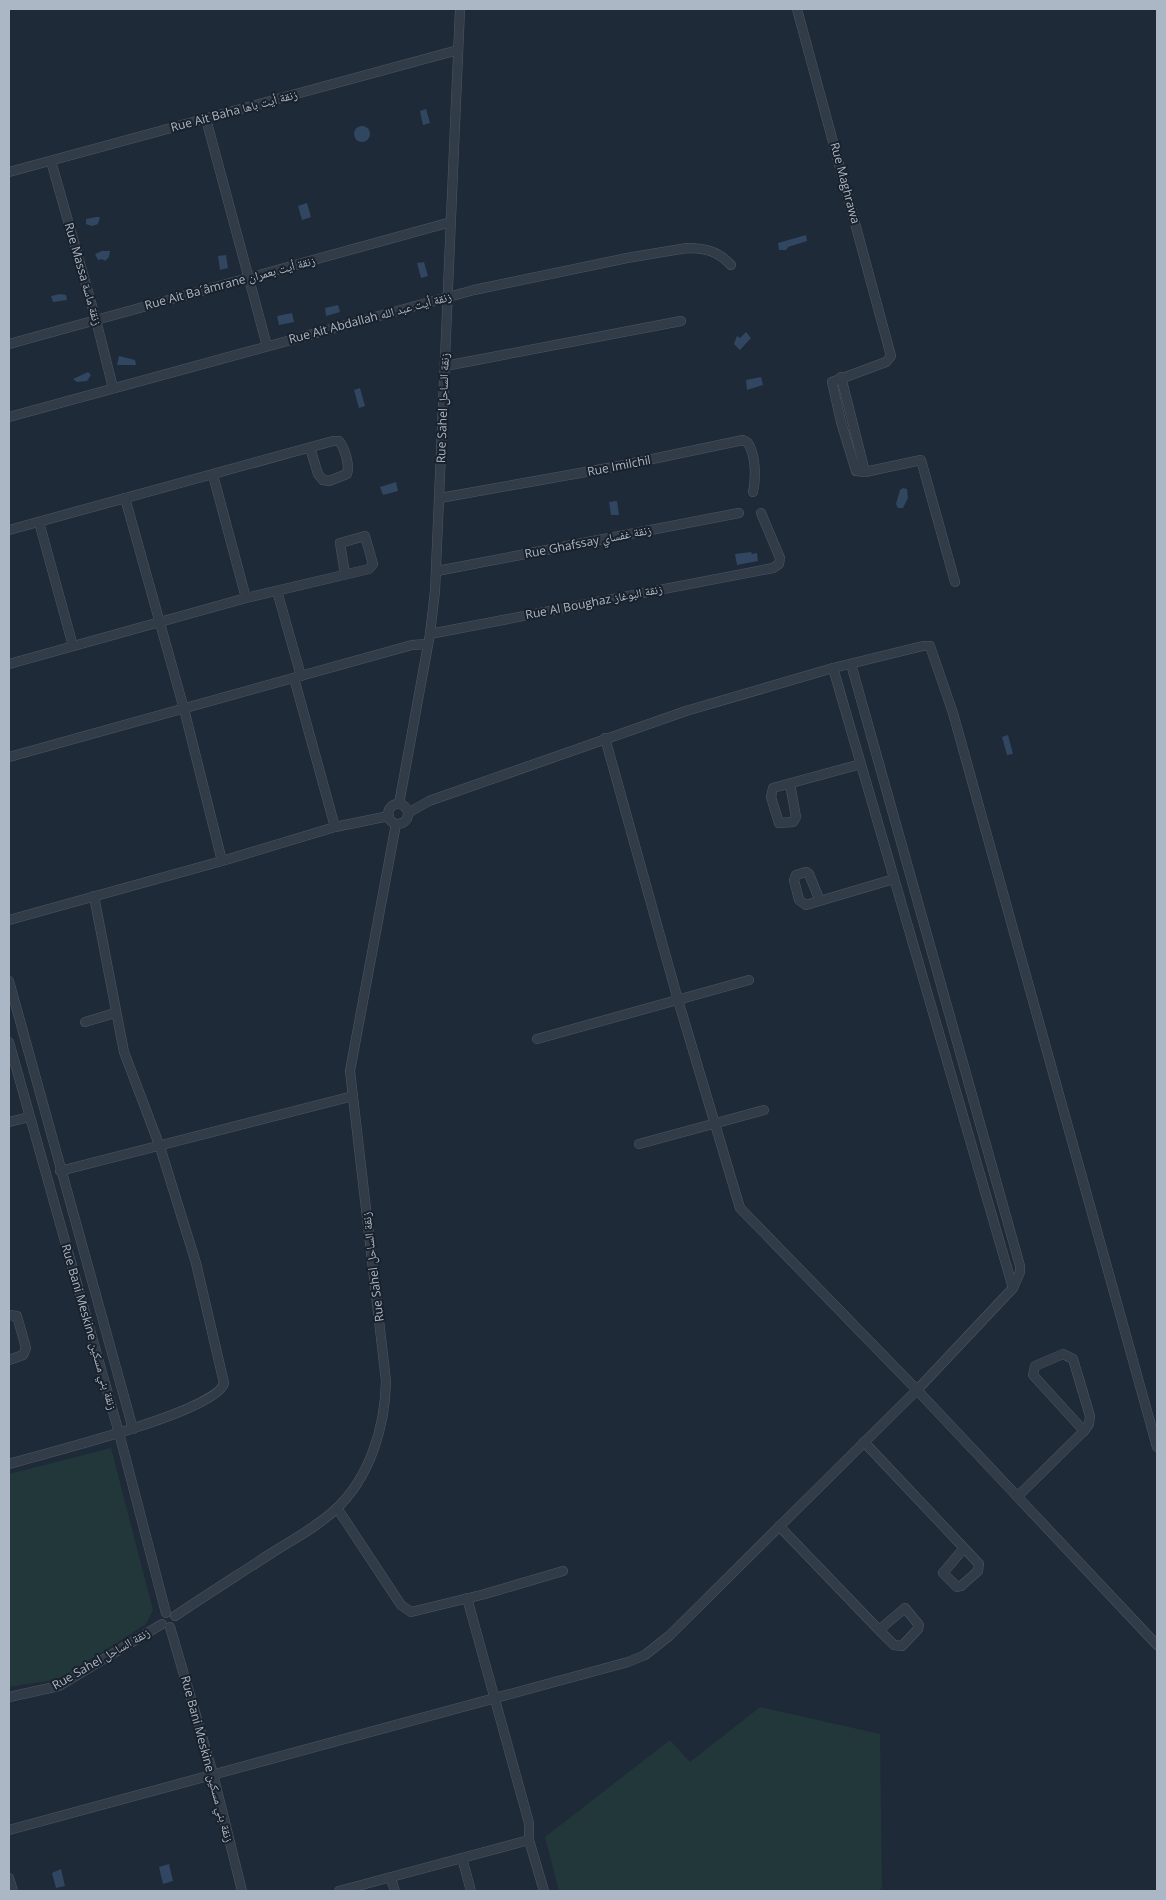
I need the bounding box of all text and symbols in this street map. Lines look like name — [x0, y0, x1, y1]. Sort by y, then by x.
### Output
street label: Rue Ait Baha زنقة أيت باها — [169, 85, 300, 136]
street label: Rue Maghrawa — [826, 140, 864, 225]
street label: Rue Massa زنقة ماسة — [61, 220, 106, 328]
street label: Rue Ait Ba´âmrane زنقة أيت بعمران — [143, 251, 317, 313]
street label: Rue Ait Abdallah زنقة أيت عبد الله — [287, 287, 454, 347]
street label: Rue Sahel زنقة الساحل — [432, 352, 453, 463]
street label: Rue Imilchil — [586, 451, 652, 480]
street label: Rue Ghafssay زنقة غفساي — [523, 521, 654, 564]
street label: Rue Al Boughaz زنقة البوغاز — [524, 580, 664, 623]
street label: Rue Sahel زنقة الساحل — [357, 1211, 388, 1323]
street label: Rue Bani Meskine زنقة بني مسكين — [56, 1242, 121, 1413]
street label: Rue Sahel زنقة الساحل — [49, 1623, 153, 1694]
street label: Rue Bani Meskine زنقة بني مسكين — [175, 1674, 238, 1845]

